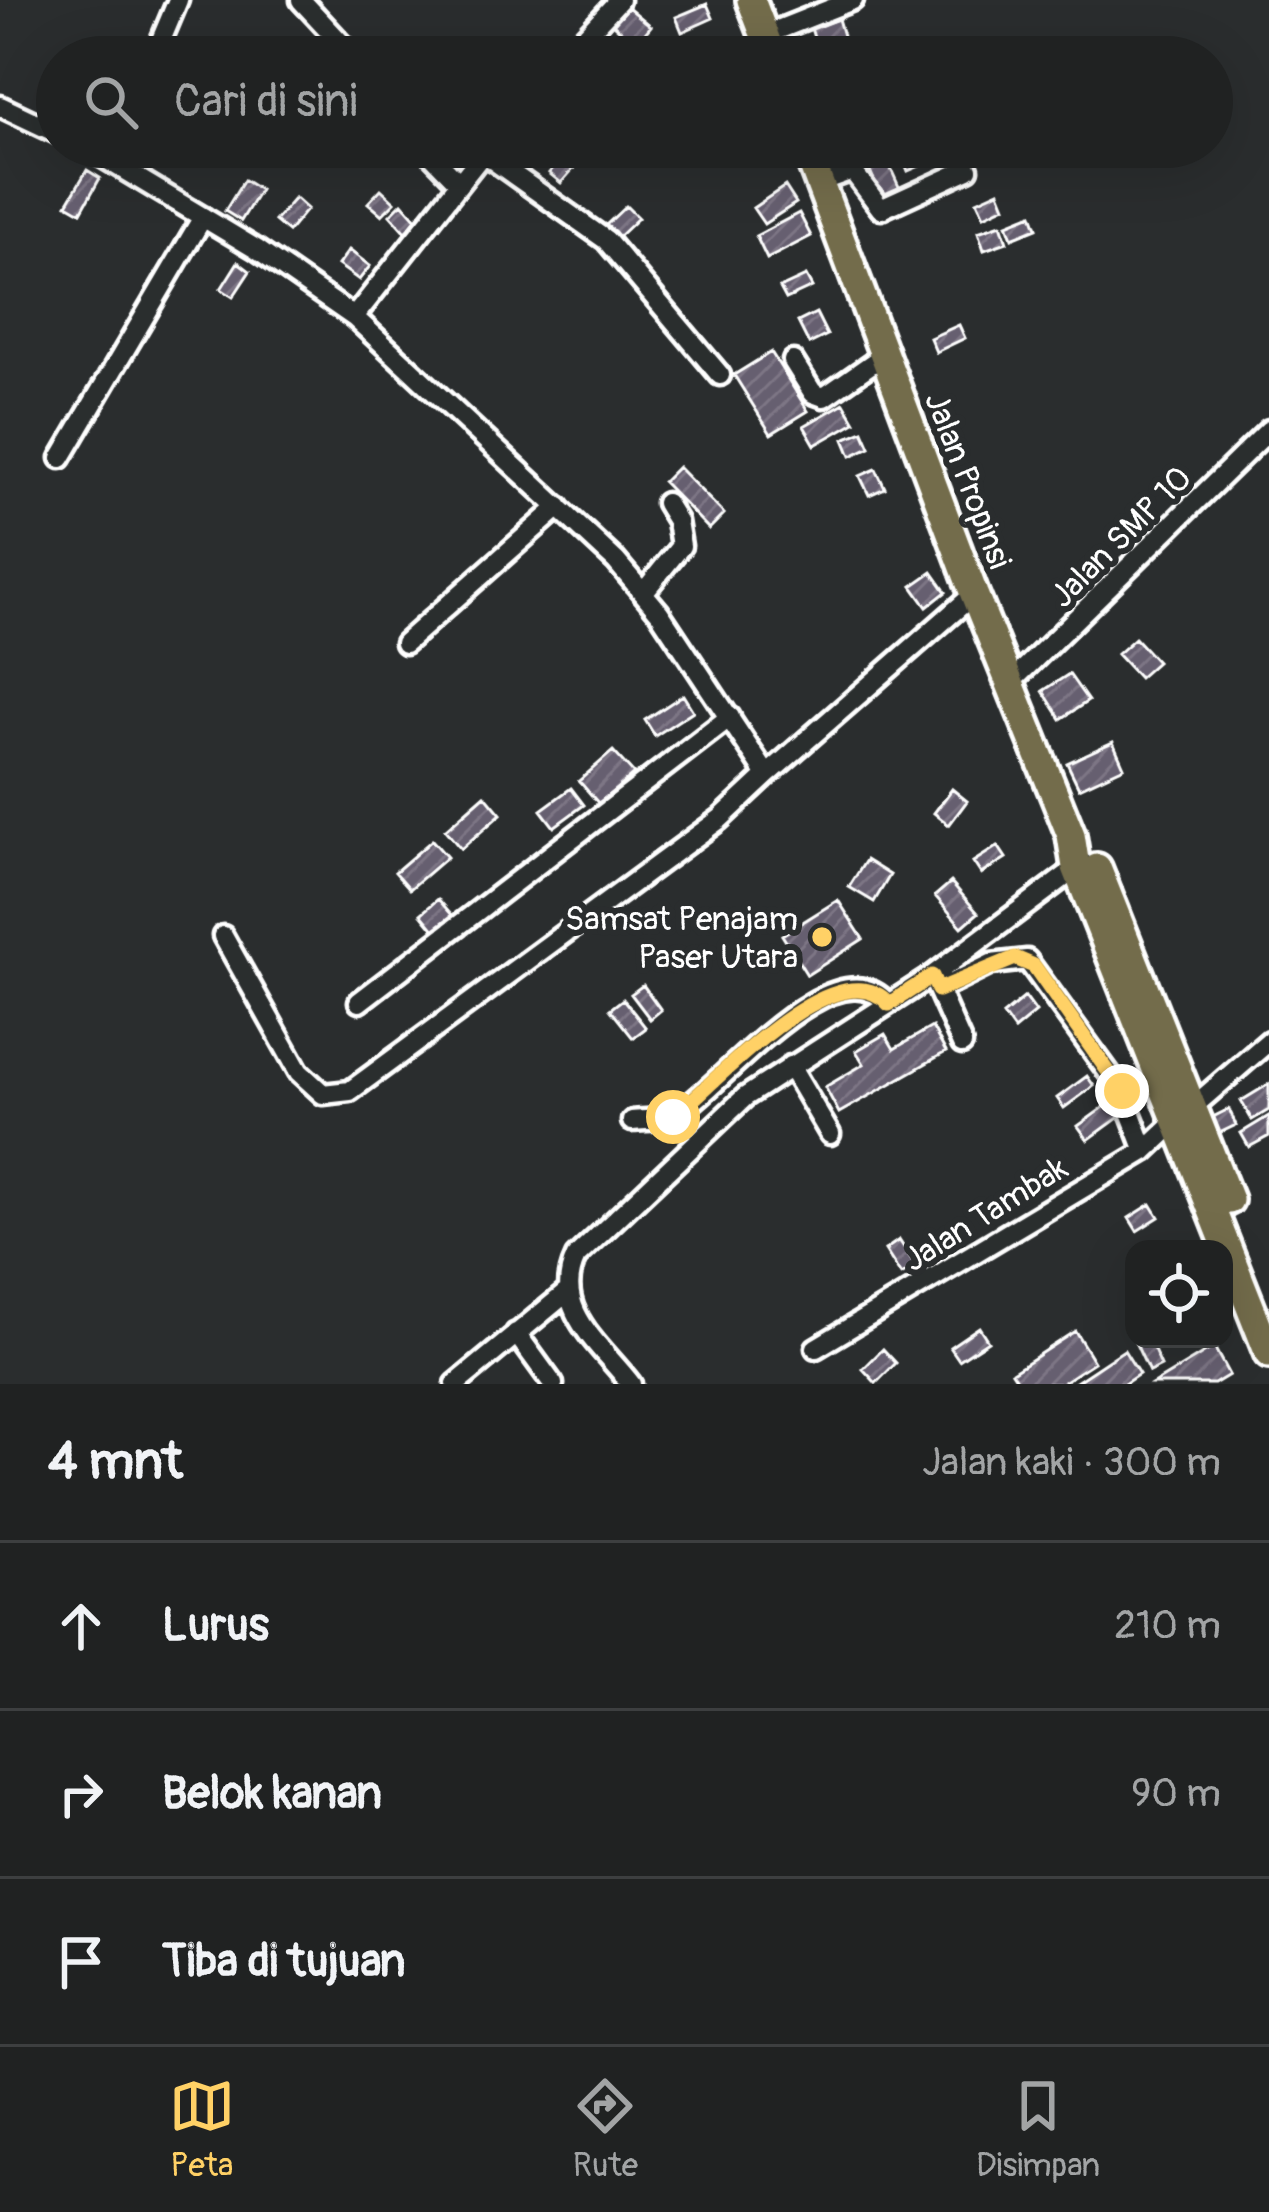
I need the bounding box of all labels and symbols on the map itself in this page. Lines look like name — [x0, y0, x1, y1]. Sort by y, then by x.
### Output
street label: Jalan Propinsi — [915, 387, 1020, 575]
street label: Jalan SMP 10 — [1042, 458, 1200, 616]
place label: Samsat Penajam Paser Utara — [565, 899, 798, 978]
marker: Samsat Penajam Paser Utara — [809, 924, 835, 950]
route end — [1095, 1064, 1149, 1118]
route start — [646, 1090, 700, 1144]
street label: Jalan Tambak — [896, 1148, 1076, 1281]

